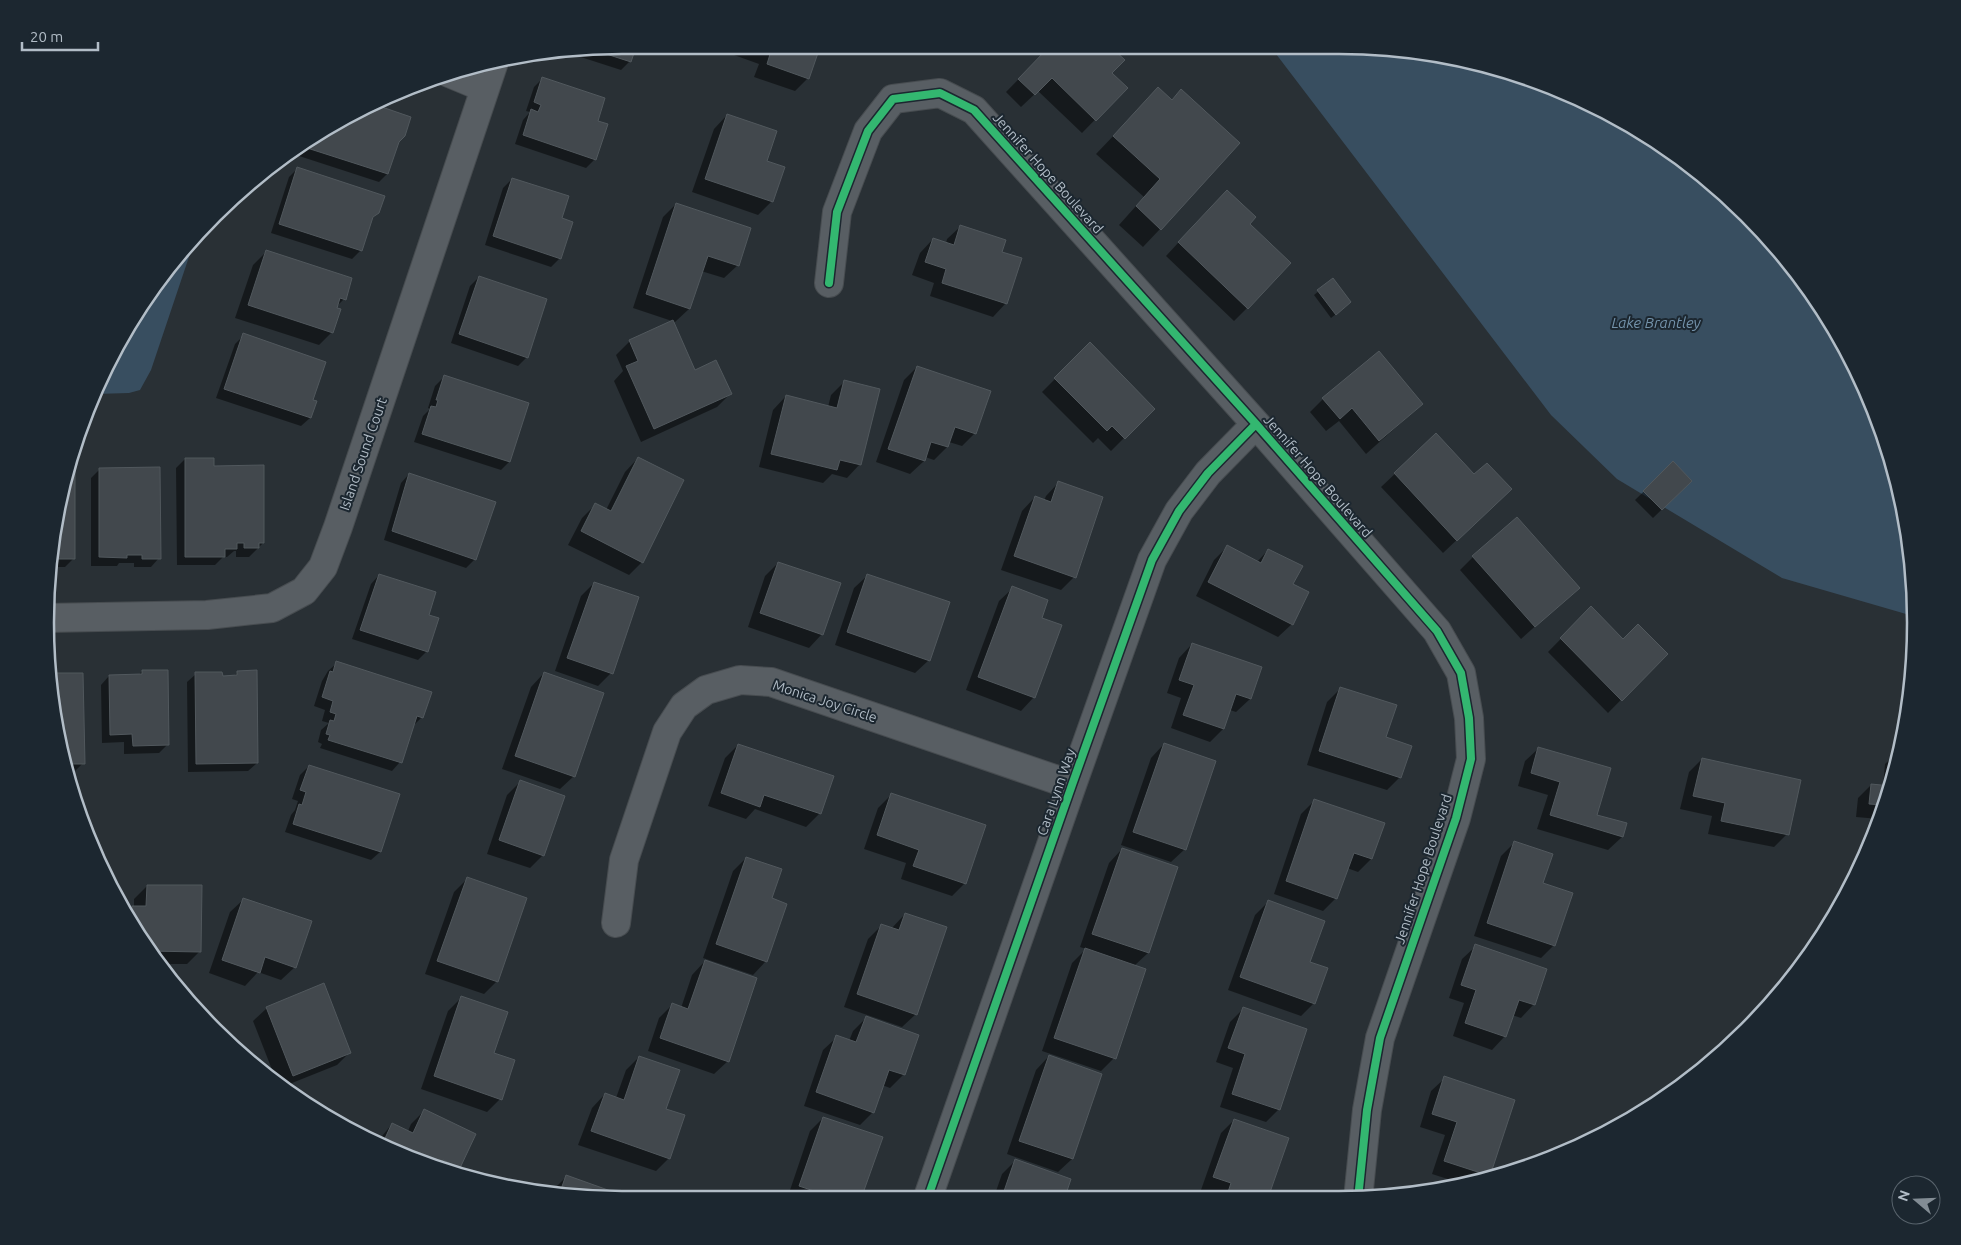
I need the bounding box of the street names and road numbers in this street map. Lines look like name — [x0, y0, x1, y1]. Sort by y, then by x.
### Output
street label: Jennifer Hope Boulevard — [990, 109, 1106, 237]
street label: Island Sound Court — [336, 395, 390, 513]
street label: Jennifer Hope Boulevard — [1261, 412, 1375, 540]
street label: Monica Joy Circle — [771, 677, 879, 725]
street label: Cara Lynn Way — [1034, 746, 1078, 838]
street label: Jennifer Hope Boulevard — [1391, 792, 1455, 946]

